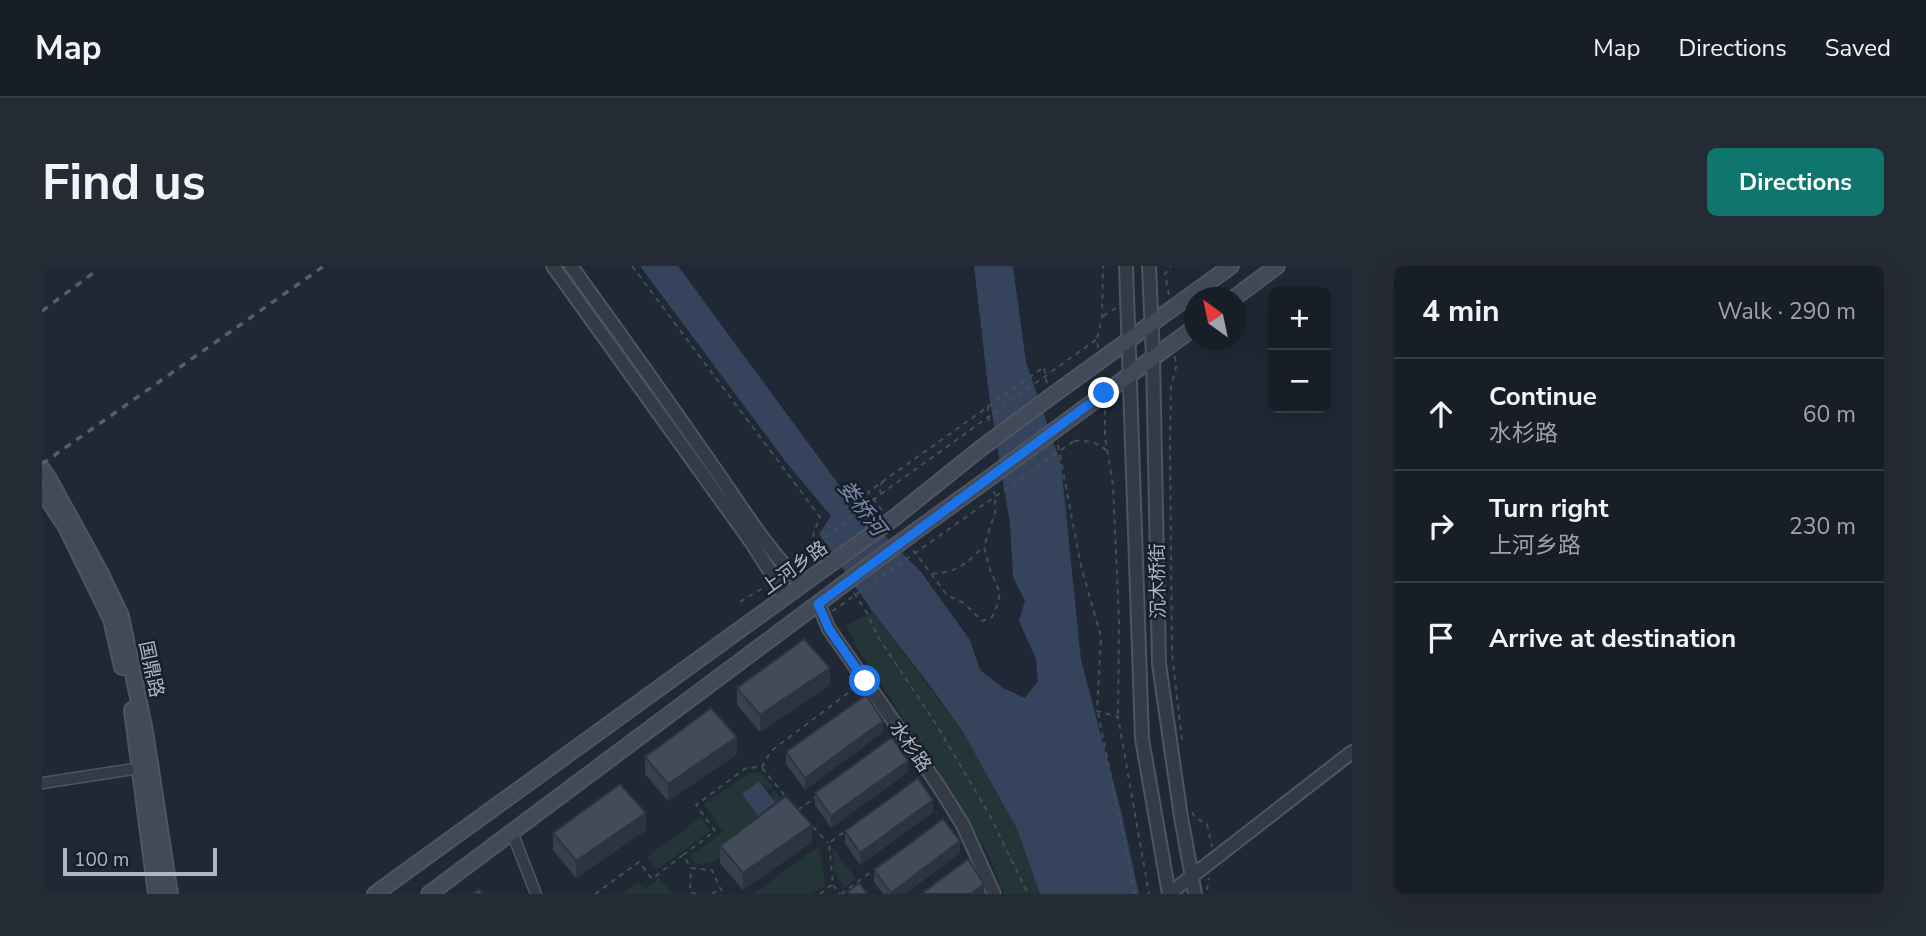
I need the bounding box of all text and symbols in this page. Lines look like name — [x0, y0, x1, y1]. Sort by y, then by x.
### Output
text: Map — [35, 26, 102, 71]
text: Map — [1593, 32, 1640, 64]
text: Directions — [1678, 32, 1787, 64]
text: Saved — [1825, 32, 1891, 64]
button: Directions — [1707, 148, 1884, 216]
text: Find us — [42, 149, 206, 216]
north arrow — [1184, 287, 1247, 350]
map controls — [1268, 287, 1331, 413]
button: + — [1268, 287, 1331, 350]
text: 4 min — [1422, 291, 1500, 332]
text: Walk · 290 m — [1717, 296, 1856, 327]
button: − — [1268, 350, 1331, 413]
route end — [1088, 377, 1119, 408]
text: Continue — [1489, 379, 1597, 414]
icon: ahead — [1422, 395, 1460, 433]
text: 60 m — [1803, 399, 1856, 430]
text: 水杉路 — [1489, 418, 1558, 449]
water label: 娄桥河 — [832, 474, 895, 545]
text: Turn right — [1489, 491, 1608, 526]
icon: right — [1422, 507, 1460, 545]
text: 230 m — [1789, 511, 1856, 542]
text: 上河乡路 — [1489, 530, 1581, 561]
street label: 上河乡路 — [756, 535, 833, 601]
street label: 沉木桥街 — [1144, 543, 1172, 619]
icon: arrive — [1422, 619, 1460, 657]
text: Arrive at destination — [1489, 621, 1736, 656]
street label: 国鼎路 — [132, 639, 170, 700]
route start — [849, 665, 880, 696]
street label: 水杉路 — [883, 716, 937, 777]
scale bar — [63, 845, 217, 877]
text: 100 m — [74, 847, 129, 873]

